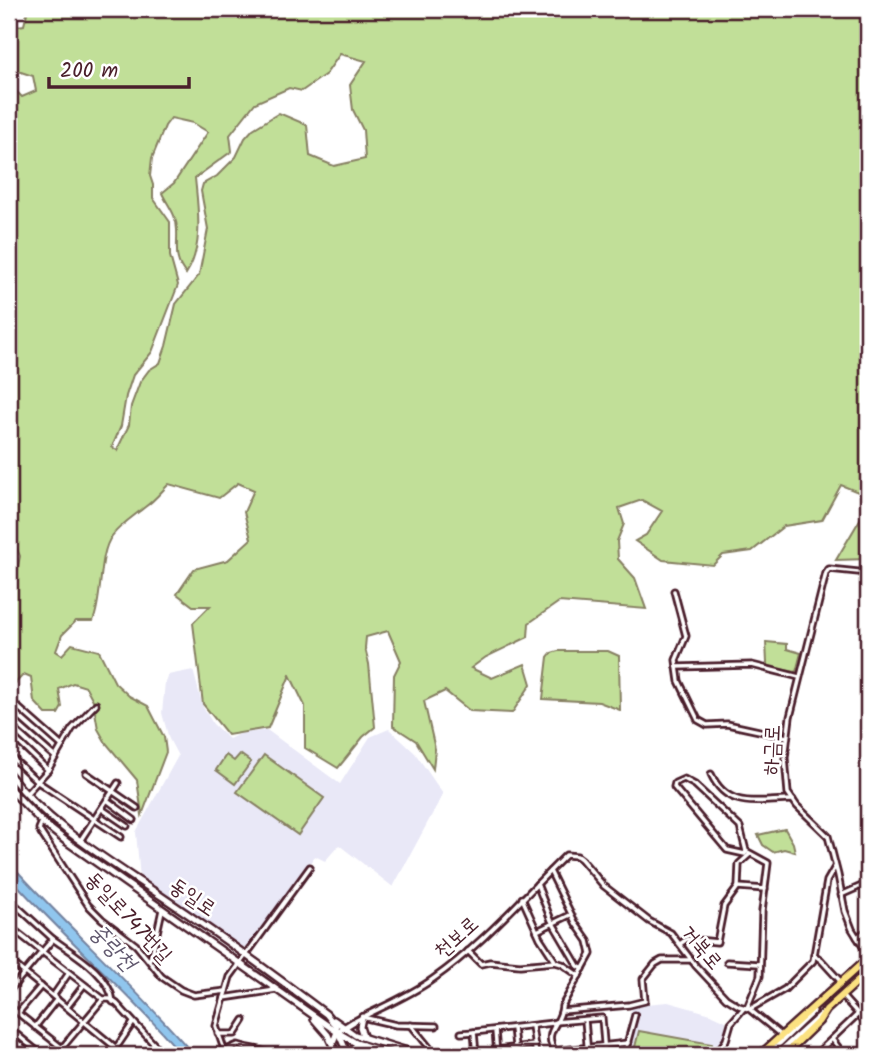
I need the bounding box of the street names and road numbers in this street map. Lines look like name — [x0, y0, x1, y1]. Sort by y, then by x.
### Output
street label: 하금로 — [756, 724, 790, 776]
street label: 동일로747번길 — [77, 865, 179, 972]
street label: 동일로 — [162, 870, 222, 926]
street label: 천보로 — [427, 909, 487, 967]
street label: 거북로 — [672, 918, 730, 978]

